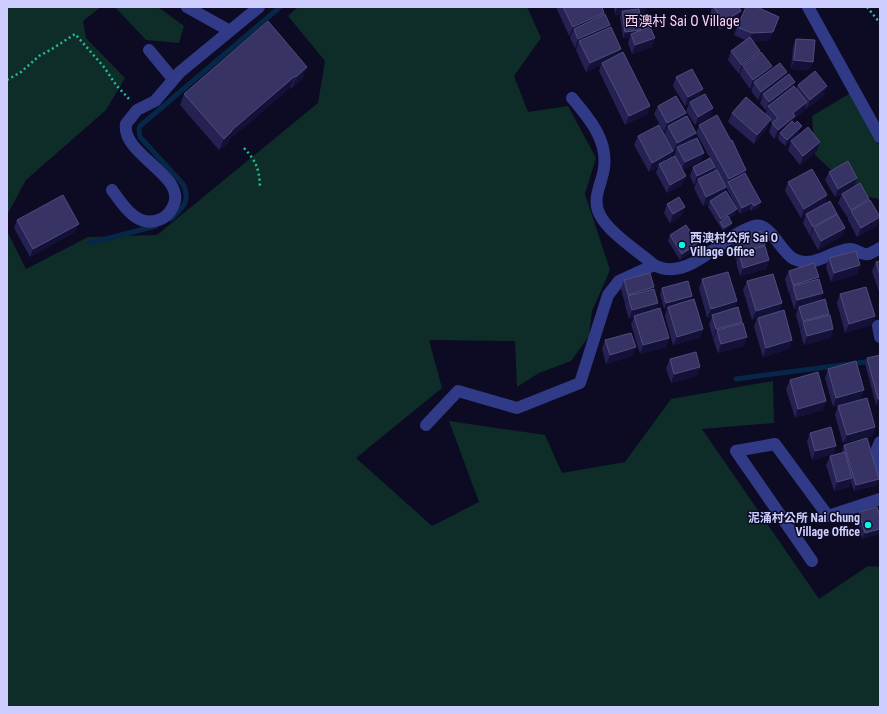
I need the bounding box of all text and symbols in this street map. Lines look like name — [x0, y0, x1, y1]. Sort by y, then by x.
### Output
district label: 西澳村 Sai O Village — [625, 13, 740, 29]
place label: 西澳村公所 Sai O Village Office — [690, 231, 778, 259]
marker: 西澳村公所 Sai O Village Office — [677, 240, 687, 250]
place label: 泥涌村公所 Nai Chung Village Office — [748, 511, 860, 539]
marker: 泥涌村公所 Nai Chung Village Office — [863, 520, 873, 530]

